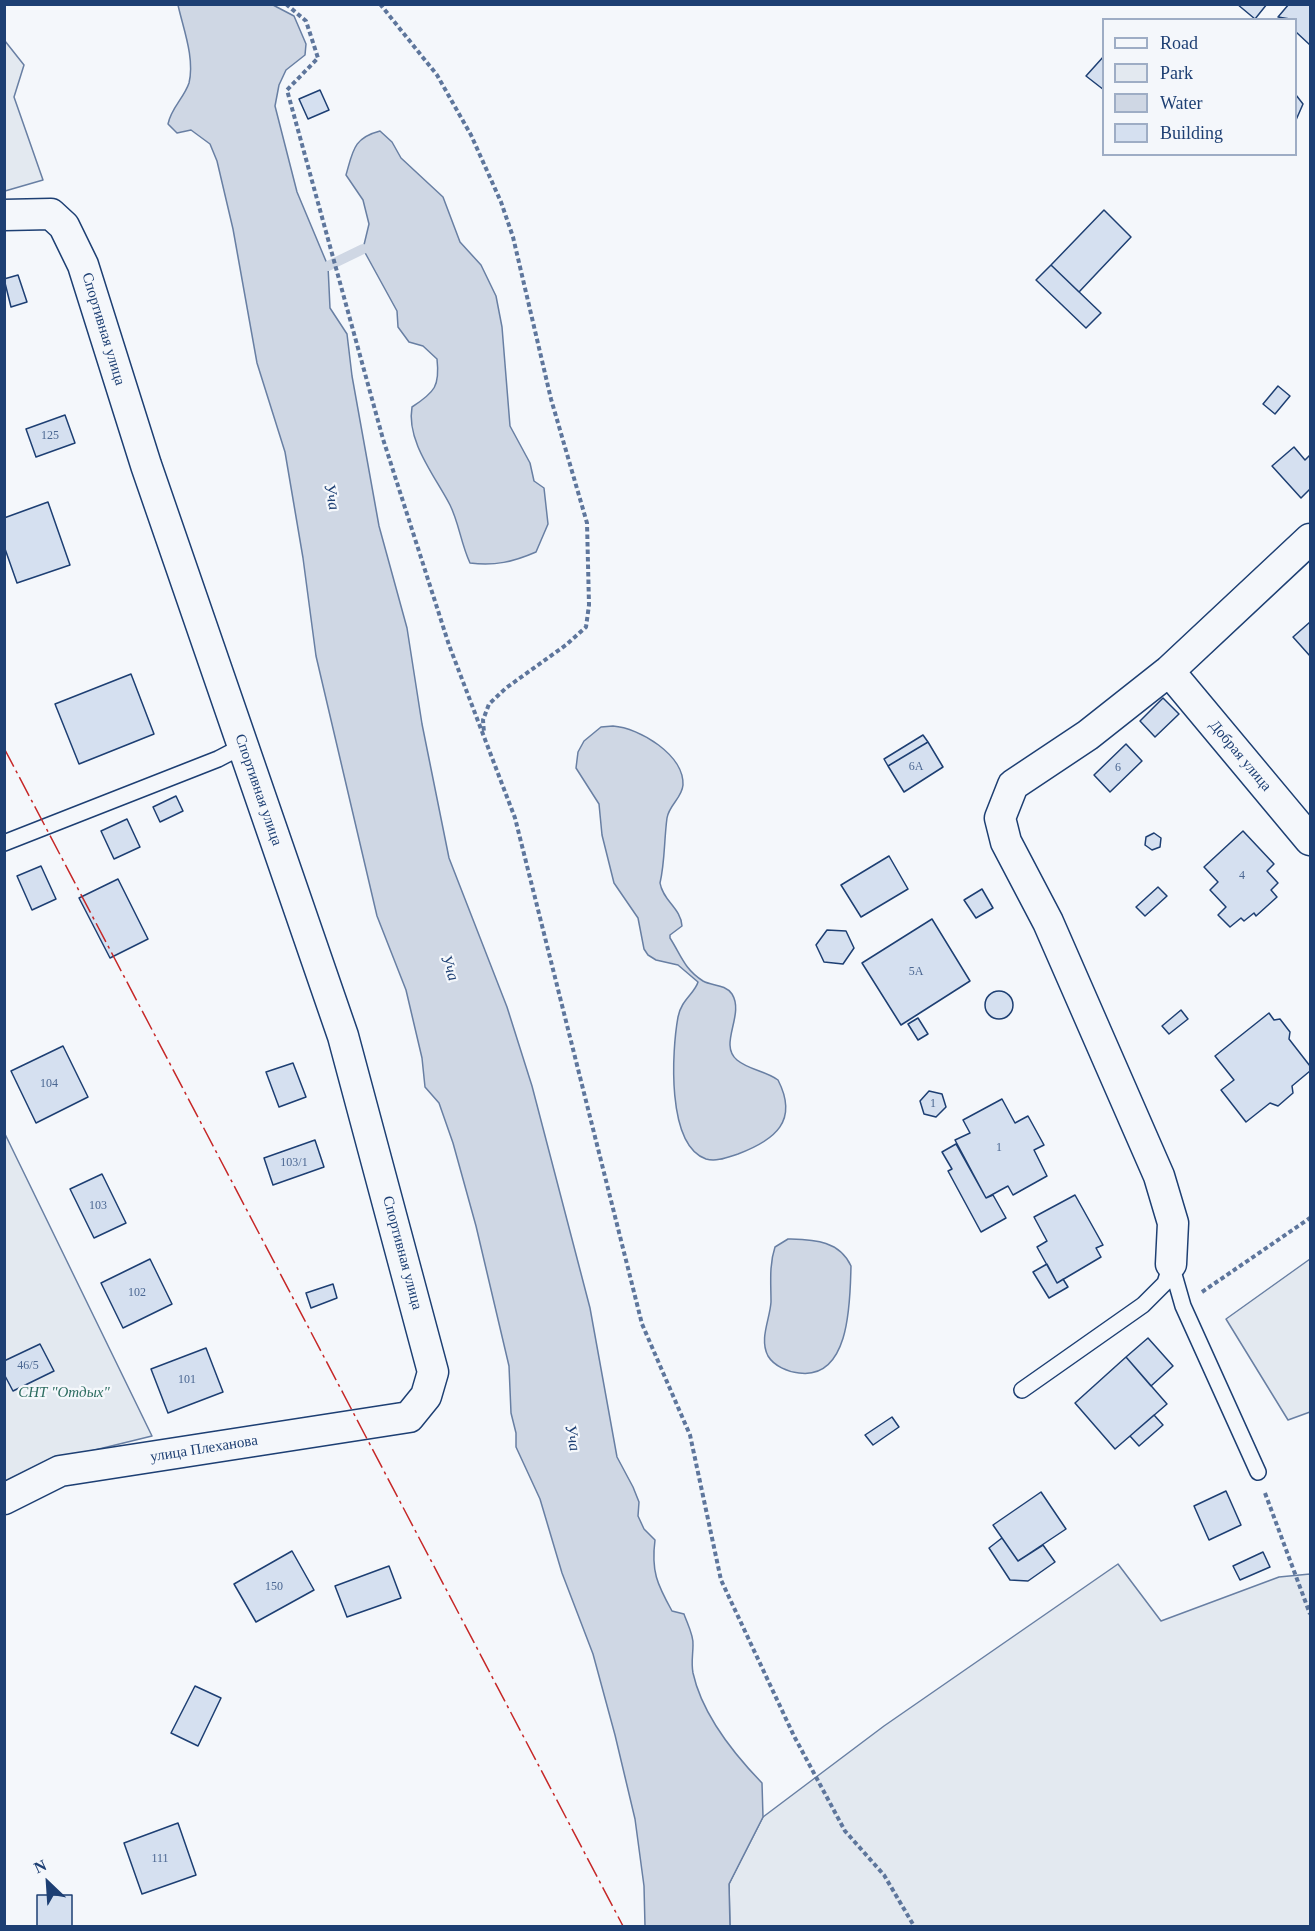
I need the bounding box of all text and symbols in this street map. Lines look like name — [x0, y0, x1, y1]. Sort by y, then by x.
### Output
legend — [1102, 18, 1297, 156]
text: Road — [1160, 33, 1198, 53]
text: Park — [1160, 63, 1193, 83]
text: Water — [1160, 93, 1203, 113]
text: Building — [1160, 123, 1223, 143]
street label: Спортивная улица — [77, 270, 129, 388]
house number: 125 — [41, 429, 59, 443]
water label: Уча — [319, 482, 343, 512]
street label: Добрая улица — [1205, 717, 1275, 795]
street label: Спортивная улица — [230, 732, 286, 848]
house number: 6А — [909, 760, 923, 774]
house number: 6 — [1115, 761, 1121, 775]
house number: 4 — [1239, 869, 1245, 883]
water label: Уча — [436, 952, 462, 984]
house number: 5А — [909, 965, 923, 979]
house number: 104 — [40, 1077, 58, 1091]
house number: 1 — [930, 1097, 936, 1111]
house number: 1 — [996, 1141, 1002, 1155]
house number: 103/1 — [280, 1156, 308, 1170]
street label: Спортивная улица — [378, 1194, 426, 1312]
house number: 103 — [89, 1199, 107, 1213]
house number: 102 — [128, 1286, 146, 1300]
house number: 46/5 — [17, 1359, 39, 1373]
house number: 101 — [178, 1373, 196, 1387]
park label: СНТ "Отдых" — [18, 1384, 110, 1402]
water label: Уча — [560, 1423, 584, 1453]
street label: улица Плеханова — [149, 1432, 259, 1466]
house number: 150 — [265, 1580, 283, 1594]
house number: 111 — [151, 1852, 169, 1866]
north arrow — [18, 1853, 78, 1913]
text: N — [31, 1856, 49, 1876]

